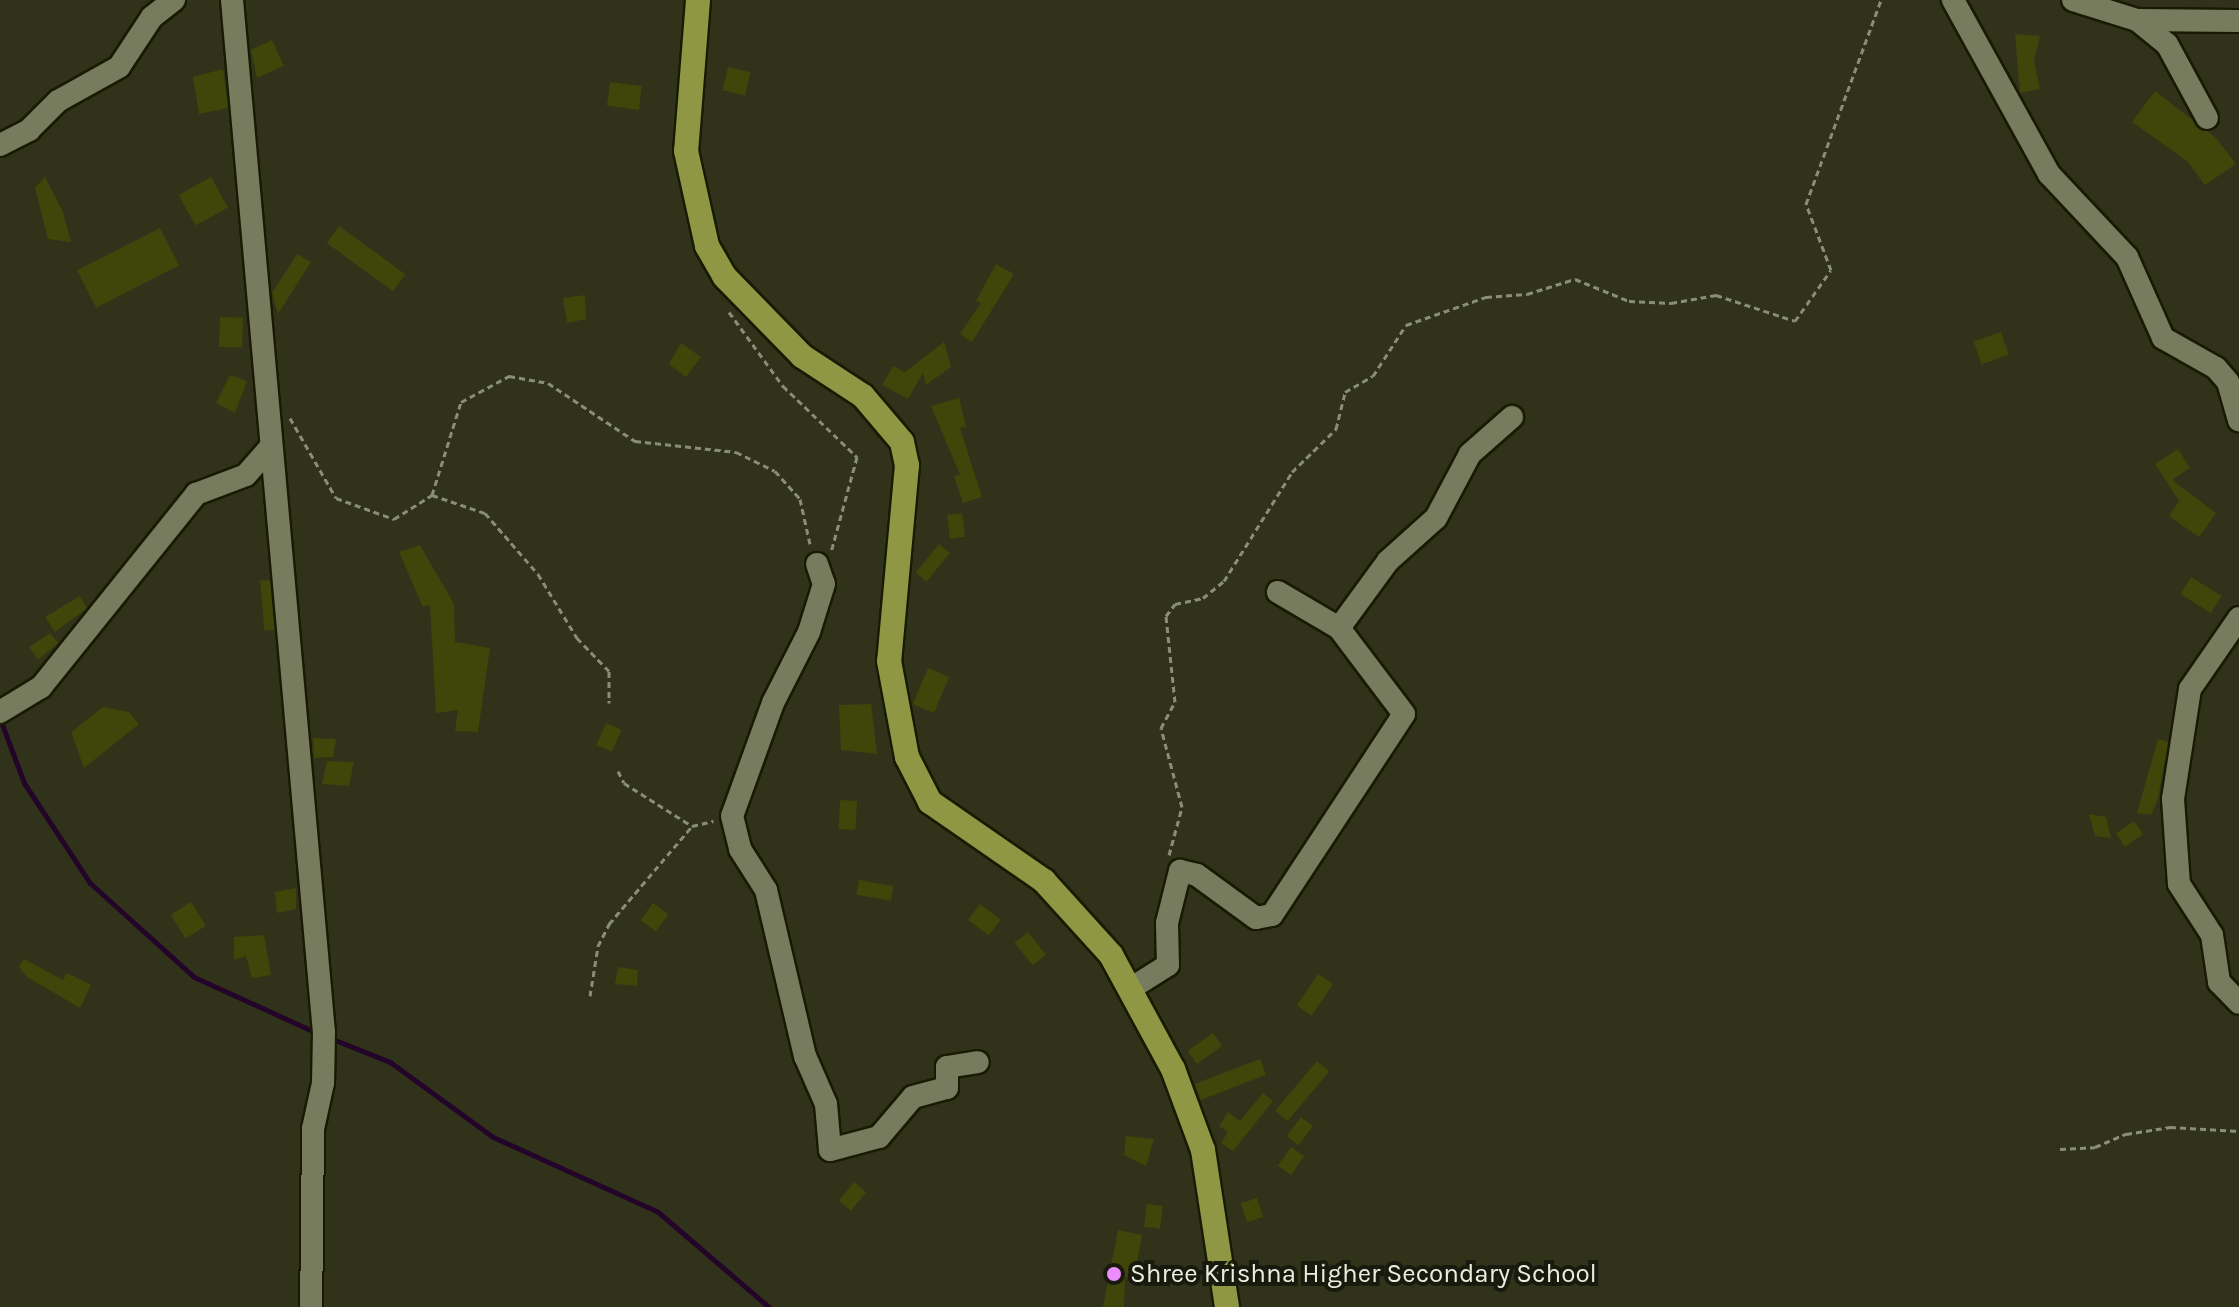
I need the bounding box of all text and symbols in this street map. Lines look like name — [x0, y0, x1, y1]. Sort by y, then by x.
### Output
place label: Shree Krishna Higher Secondary School — [1130, 1258, 1597, 1290]
marker: Shree Krishna Higher Secondary School — [1105, 1265, 1123, 1283]

